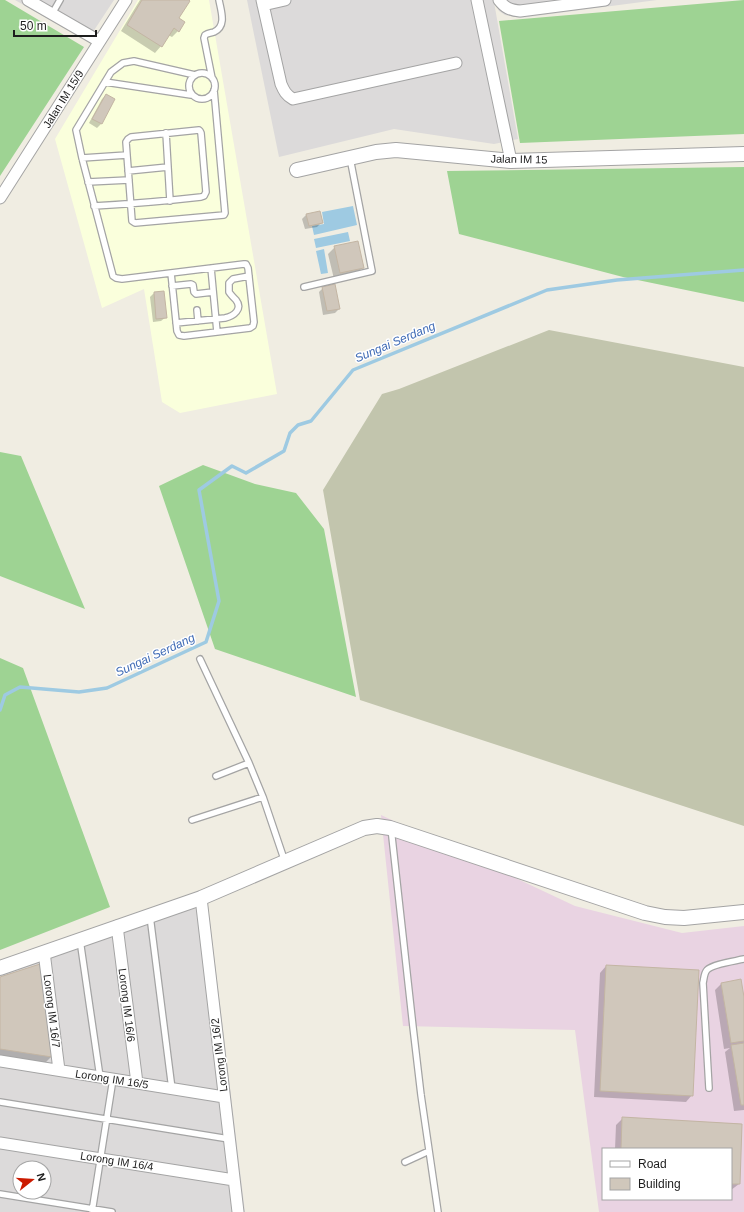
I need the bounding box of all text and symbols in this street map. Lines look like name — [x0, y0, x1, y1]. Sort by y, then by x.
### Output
scale bar — [14, 12, 96, 38]
text: 50 m — [20, 19, 47, 33]
street label: Jalan IM 15/9 — [40, 68, 86, 130]
street label: Jalan IM 15 — [490, 153, 548, 165]
water label: Sungai Serdang — [353, 319, 438, 365]
water label: Sungai Serdang — [113, 630, 197, 680]
street label: Lorong IM 16/6 — [117, 968, 137, 1042]
street label: Lorong IM 16/7 — [42, 974, 62, 1048]
street label: Lorong IM 16/2 — [209, 1018, 229, 1092]
street label: Lorong IM 16/5 — [75, 1067, 149, 1091]
legend — [602, 1148, 732, 1200]
street label: Lorong IM 16/4 — [80, 1149, 154, 1173]
text: Road — [638, 1157, 667, 1171]
north arrow — [12, 1160, 52, 1200]
text: N — [35, 1172, 48, 1183]
text: Building — [638, 1177, 681, 1191]

